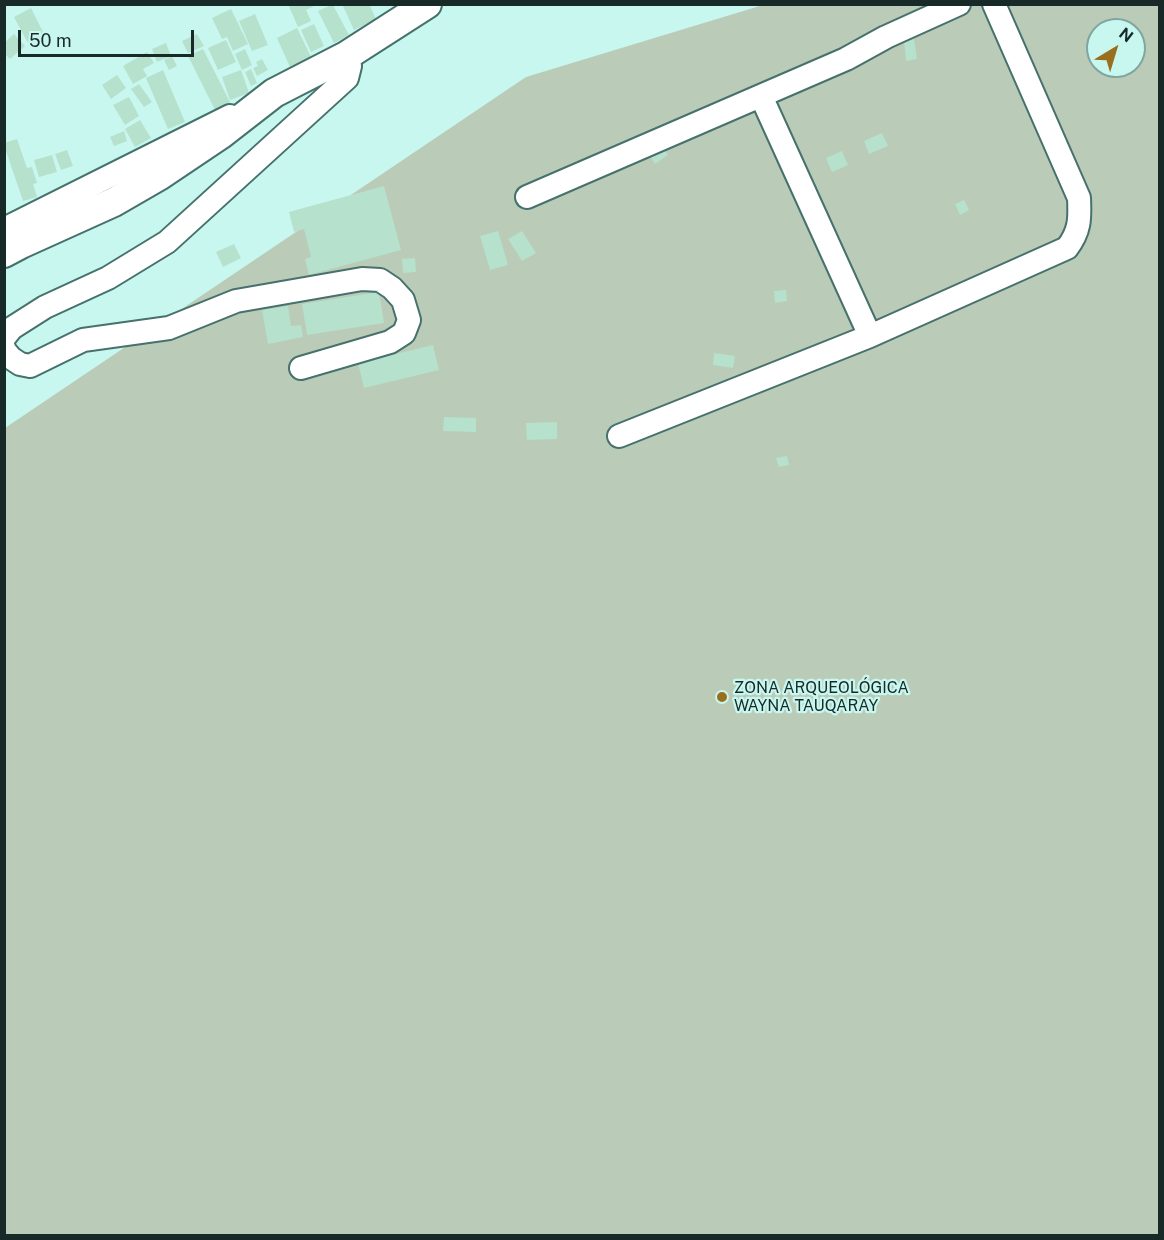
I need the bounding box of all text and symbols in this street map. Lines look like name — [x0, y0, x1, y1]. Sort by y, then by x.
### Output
scale bar — [21, 18, 196, 56]
north arrow — [1086, 18, 1146, 78]
text: N — [1115, 24, 1137, 46]
text: 50 m — [29, 30, 72, 51]
place label: ZONA ARQUEOLÓGICA WAYNA TAUQARAY — [734, 678, 909, 716]
marker: ZONA ARQUEOLÓGICA WAYNA TAUQARAY — [715, 690, 729, 704]

